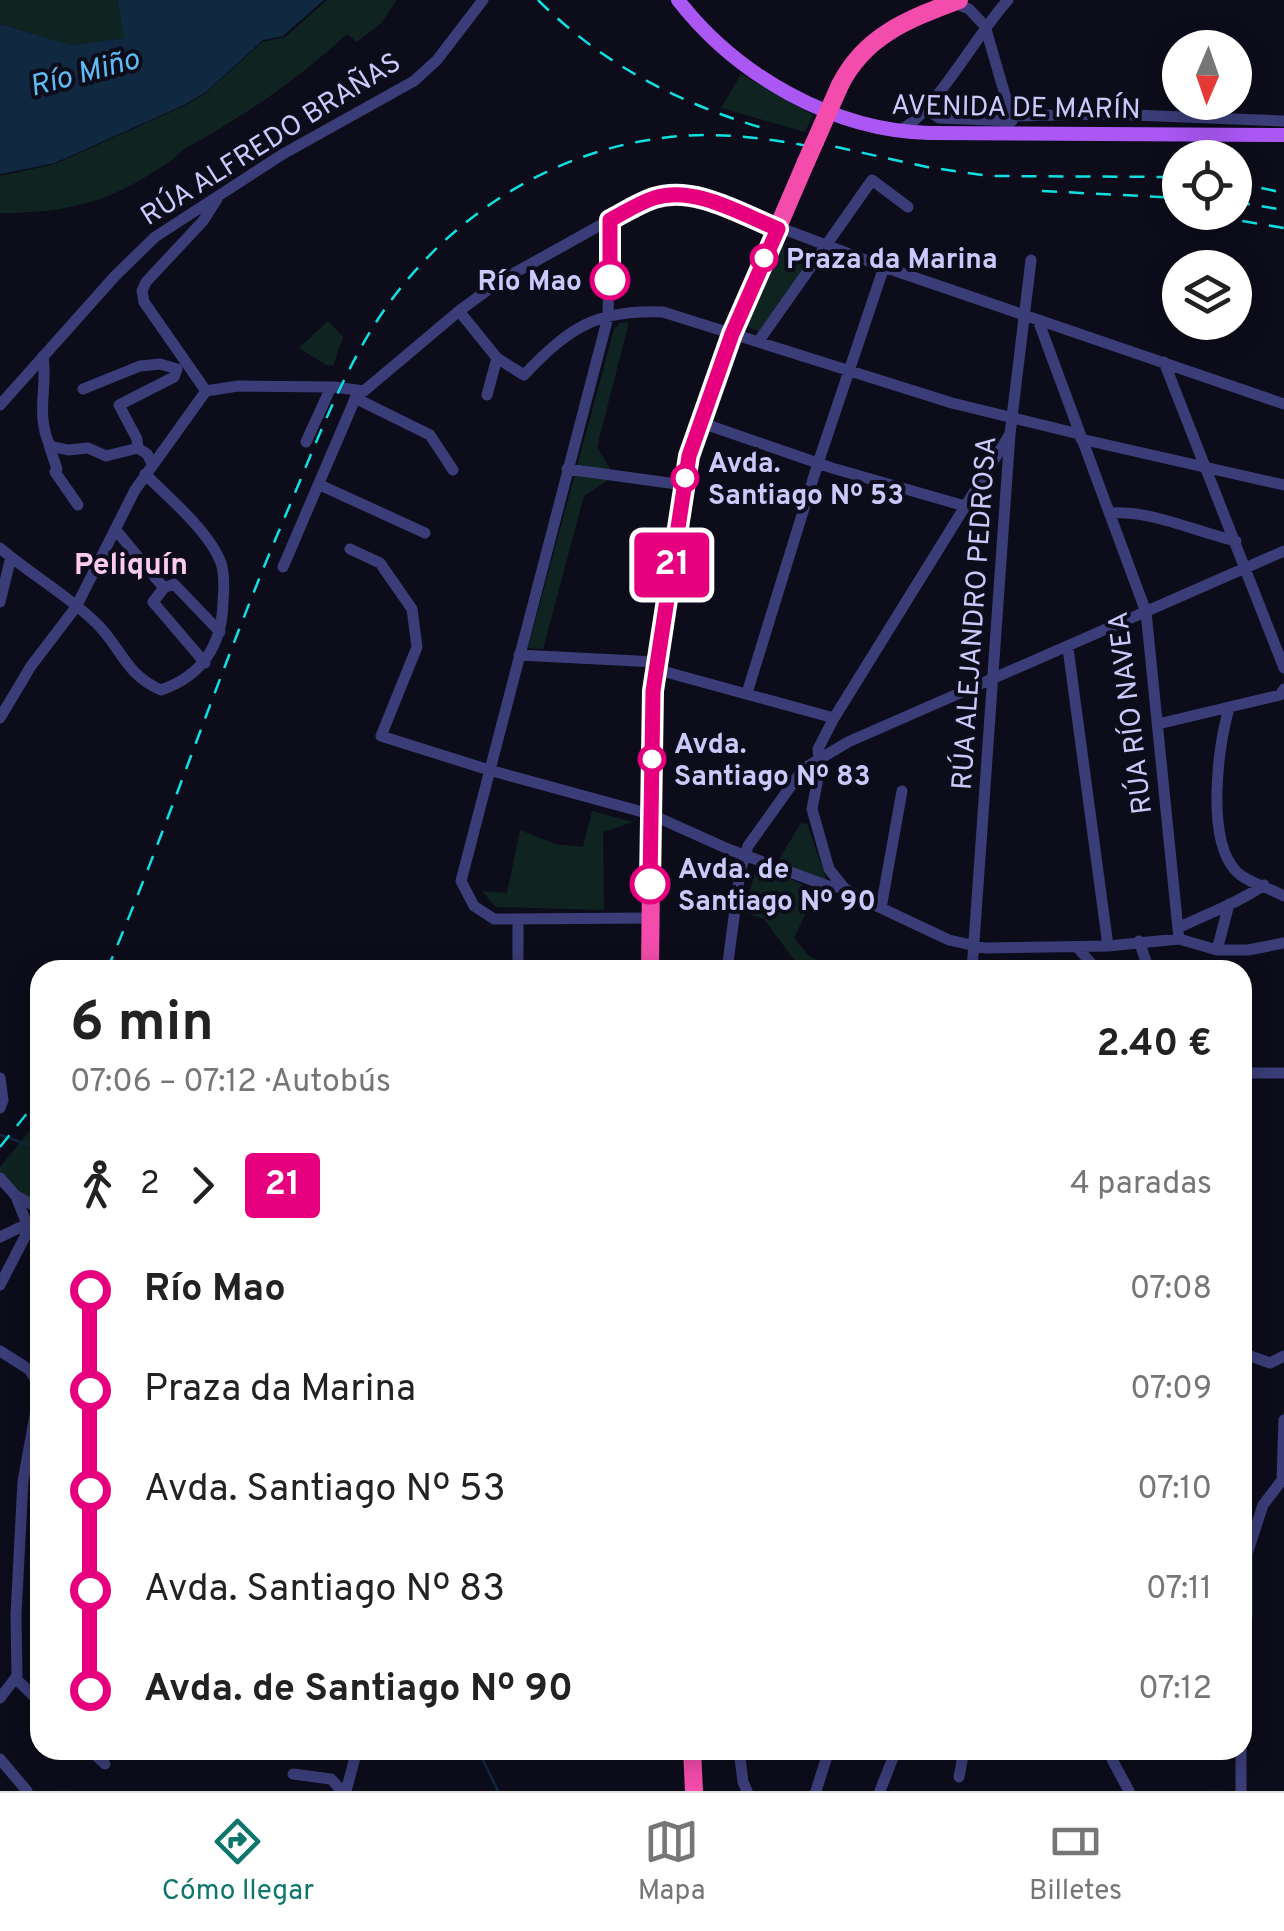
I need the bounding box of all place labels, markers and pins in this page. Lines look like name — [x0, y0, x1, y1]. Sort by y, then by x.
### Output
place label: Praza da Marina — [786, 243, 998, 279]
marker: Praza da Marina — [751, 245, 777, 271]
marker: Río Mao — [591, 261, 629, 299]
place label: Río Mao — [478, 265, 582, 301]
place label: Avda. Santiago Nº 53 — [708, 447, 904, 515]
marker: Avda. Santiago Nº 53 — [672, 465, 698, 491]
place label: Avda. Santiago Nº 83 — [674, 728, 871, 796]
marker: Avda. Santiago Nº 83 — [639, 746, 665, 772]
place label: Avda. de Santiago Nº 90 — [678, 853, 876, 921]
marker: Avda. de Santiago Nº 90 — [631, 865, 669, 903]

